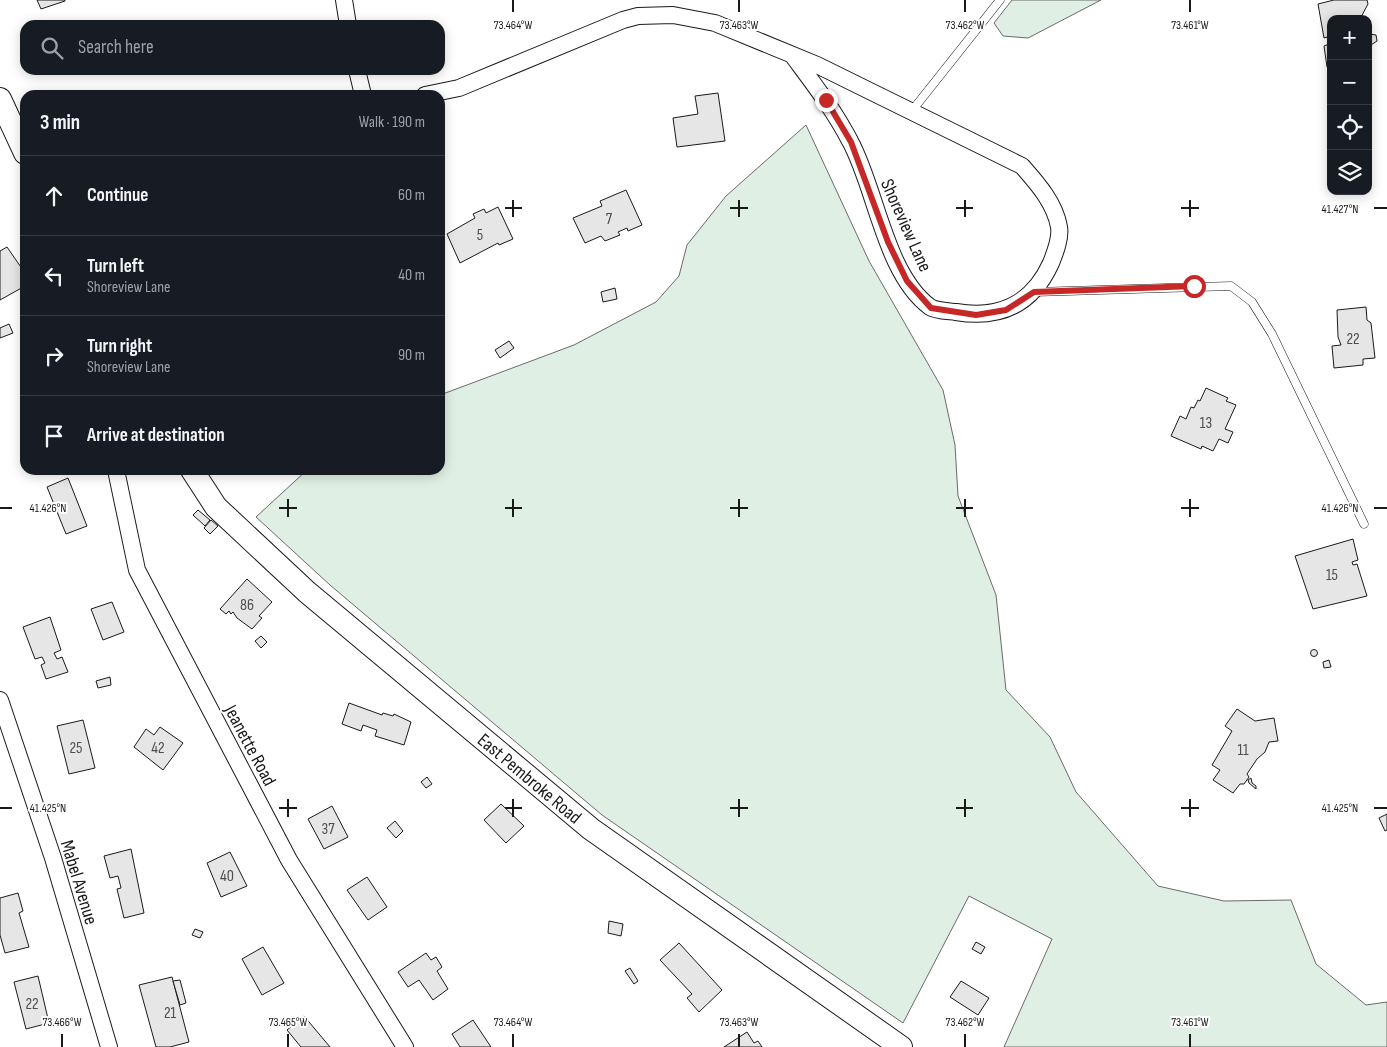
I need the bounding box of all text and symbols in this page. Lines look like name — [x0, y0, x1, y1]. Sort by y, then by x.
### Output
map controls — [1327, 15, 1372, 195]
button: + — [1327, 15, 1372, 60]
text: 73.464°W — [494, 18, 532, 33]
text: 73.463°W — [720, 18, 759, 33]
text: 73.462°W — [946, 18, 985, 33]
text: 73.461°W — [1171, 18, 1209, 33]
search box — [20, 20, 445, 75]
icon: search — [38, 34, 66, 62]
text: Search here — [78, 36, 154, 59]
button: − — [1327, 60, 1372, 105]
route end — [815, 89, 838, 112]
button: locate — [1327, 105, 1372, 150]
text: 3 min — [40, 110, 80, 135]
text: Walk · 190 m — [359, 113, 425, 132]
button: layers — [1327, 150, 1372, 195]
street label: Shoreview Lane — [875, 176, 936, 276]
icon: ahead — [40, 182, 68, 210]
text: Continue — [87, 184, 148, 207]
text: 60 m — [398, 186, 425, 205]
text: 41.427°N — [1322, 202, 1358, 217]
house number: 7 — [606, 210, 613, 229]
house number: 5 — [477, 226, 483, 245]
text: Turn left — [87, 255, 144, 278]
icon: left — [40, 262, 68, 290]
text: 40 m — [398, 266, 425, 285]
route start — [1183, 275, 1206, 298]
text: Shoreview Lane — [87, 278, 170, 297]
house number: 22 — [1346, 330, 1360, 349]
text: Turn right — [87, 335, 152, 358]
icon: right — [40, 342, 68, 370]
text: 90 m — [398, 346, 425, 365]
text: Shoreview Lane — [87, 358, 170, 377]
house number: 13 — [1200, 414, 1212, 433]
icon: arrive — [40, 422, 68, 450]
text: Arrive at destination — [87, 424, 225, 447]
text: 41.426°N — [30, 501, 66, 516]
text: 41.426°N — [1322, 501, 1358, 516]
house number: 15 — [1326, 566, 1338, 585]
house number: 86 — [240, 596, 254, 615]
street label: Jeanette Road — [218, 700, 281, 790]
street label: East Pembroke Road — [472, 729, 586, 829]
house number: 25 — [69, 739, 83, 758]
house number: 42 — [151, 739, 165, 758]
house number: 11 — [1237, 741, 1249, 760]
text: 41.425°N — [30, 801, 66, 816]
text: 41.425°N — [1322, 801, 1358, 816]
house number: 37 — [321, 820, 335, 839]
street label: Mabel Avenue — [55, 837, 102, 927]
house number: 40 — [220, 867, 234, 886]
house number: 22 — [25, 995, 39, 1014]
house number: 21 — [164, 1004, 177, 1023]
text: 73.466°W — [43, 1015, 82, 1030]
text: 73.465°W — [269, 1015, 307, 1030]
text: 73.464°W — [494, 1015, 532, 1030]
text: 73.463°W — [720, 1015, 759, 1030]
text: 73.462°W — [946, 1015, 985, 1030]
text: 73.461°W — [1171, 1015, 1209, 1030]

